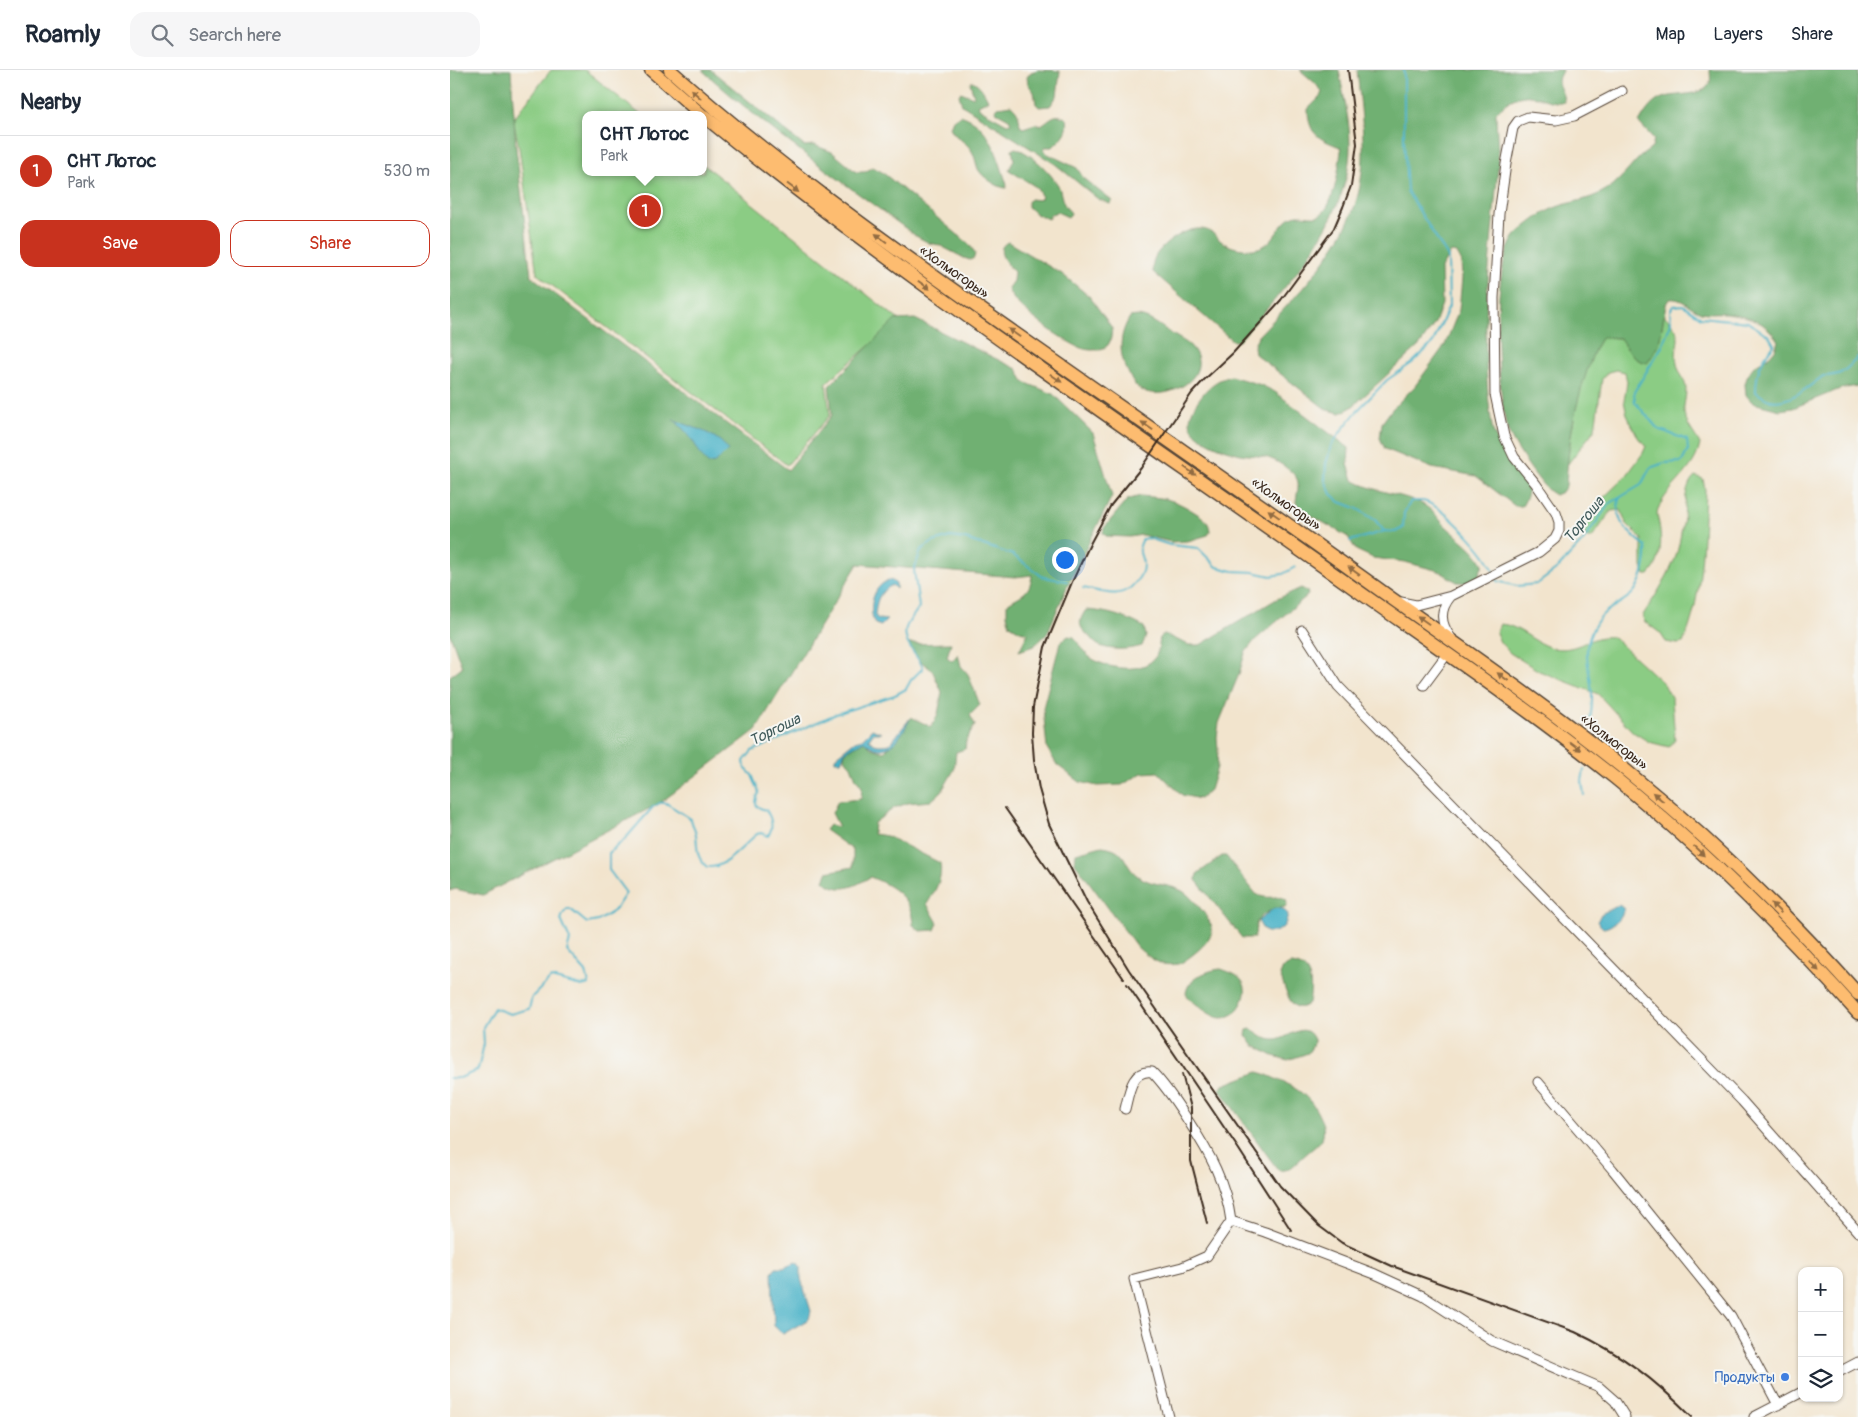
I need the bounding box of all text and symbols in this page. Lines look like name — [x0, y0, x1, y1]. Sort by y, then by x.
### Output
search box — [130, 12, 480, 57]
text: Roamly — [25, 20, 100, 49]
icon: search — [148, 21, 176, 49]
text: Search here — [188, 23, 281, 47]
text: Map — [1656, 23, 1685, 46]
text: Layers — [1713, 23, 1763, 46]
text: Share — [1791, 23, 1833, 46]
one-way arrow — [690, 88, 703, 99]
text: Nearby — [20, 89, 81, 116]
popup — [582, 111, 707, 176]
text: СНТ Лотос — [600, 122, 689, 146]
text: Park — [600, 146, 628, 166]
text: СНТ Лотос — [67, 149, 156, 173]
text: 1 — [33, 161, 39, 181]
text: 530 m — [384, 161, 430, 181]
text: Park — [67, 173, 95, 193]
one-way arrow — [786, 183, 800, 193]
pin: 1 — [629, 192, 661, 230]
button: Save — [20, 220, 220, 267]
button: Share — [230, 220, 430, 267]
one-way arrow — [875, 234, 888, 244]
street label: «Холмогоры» — [916, 242, 992, 302]
one-way arrow — [917, 280, 931, 290]
one-way arrow — [1007, 328, 1021, 338]
one-way arrow — [1050, 373, 1063, 383]
one-way arrow — [1140, 421, 1154, 431]
one-way arrow — [1183, 466, 1196, 476]
street label: «Холмогоры» — [1248, 474, 1324, 534]
water label: Торгоша — [1560, 492, 1609, 547]
one-way arrow — [1267, 509, 1281, 519]
your location — [1052, 547, 1078, 573]
one-way arrow — [1347, 566, 1361, 576]
one-way arrow — [1417, 615, 1430, 625]
one-way arrow — [1497, 672, 1510, 682]
water label: Торгоша — [746, 709, 804, 750]
street label: «Холмогоры» — [1577, 710, 1651, 774]
one-way arrow — [1568, 741, 1581, 752]
one-way arrow — [1651, 791, 1664, 802]
one-way arrow — [1693, 845, 1705, 857]
one-way arrow — [1770, 902, 1782, 914]
one-way arrow — [1808, 959, 1820, 971]
map controls — [1798, 1267, 1843, 1402]
button: + — [1798, 1267, 1843, 1312]
button: − — [1798, 1312, 1843, 1357]
button: layers — [1798, 1357, 1843, 1402]
place label: Продукты — [1715, 1369, 1775, 1386]
marker: Продукты — [1779, 1371, 1791, 1383]

